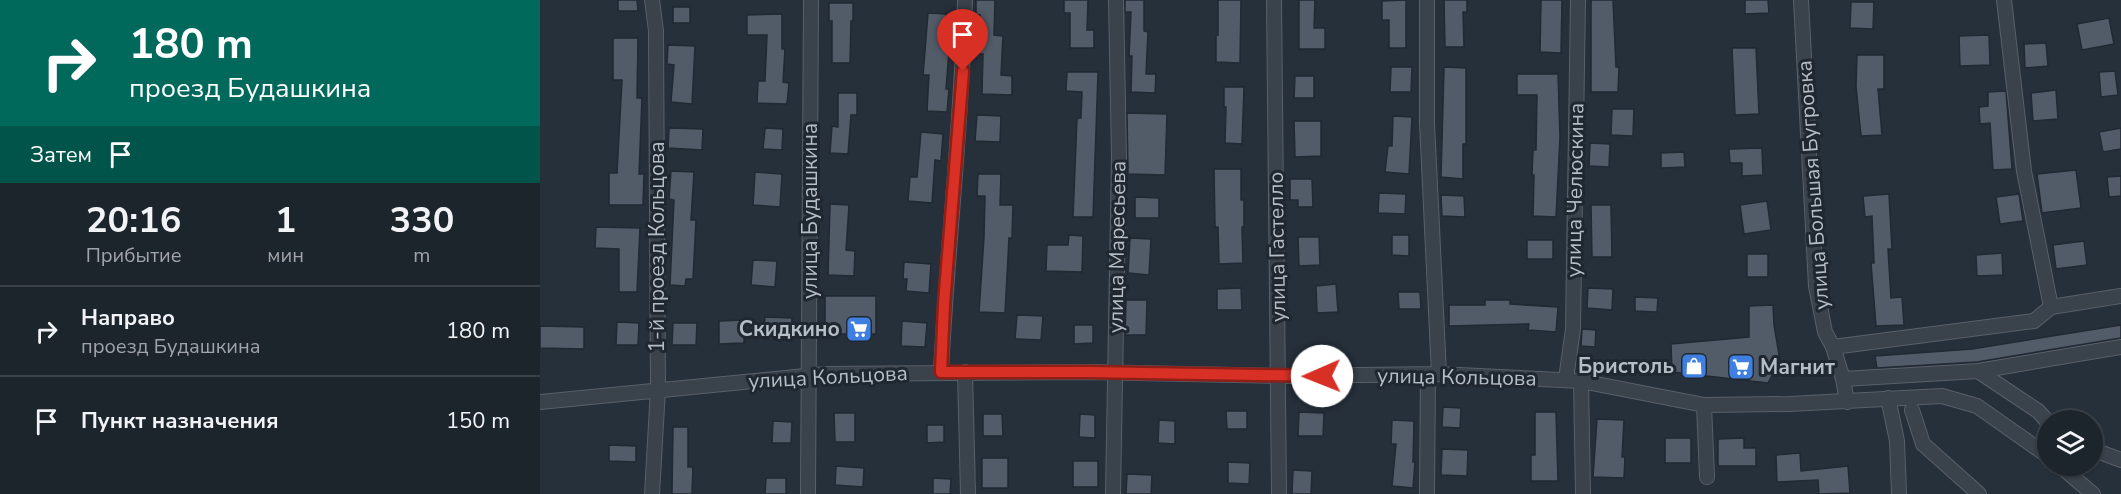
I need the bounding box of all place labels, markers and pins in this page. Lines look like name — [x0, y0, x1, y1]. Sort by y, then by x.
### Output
pin — [937, 9, 988, 71]
supermarket icon: Скидкино — [844, 314, 874, 344]
place label: Скидкино — [739, 315, 840, 343]
shop icon: Бристоль — [1679, 351, 1709, 381]
place label: Бристоль — [1578, 352, 1674, 380]
supermarket icon: Магнит — [1726, 352, 1756, 382]
place label: Магнит — [1760, 353, 1835, 381]

